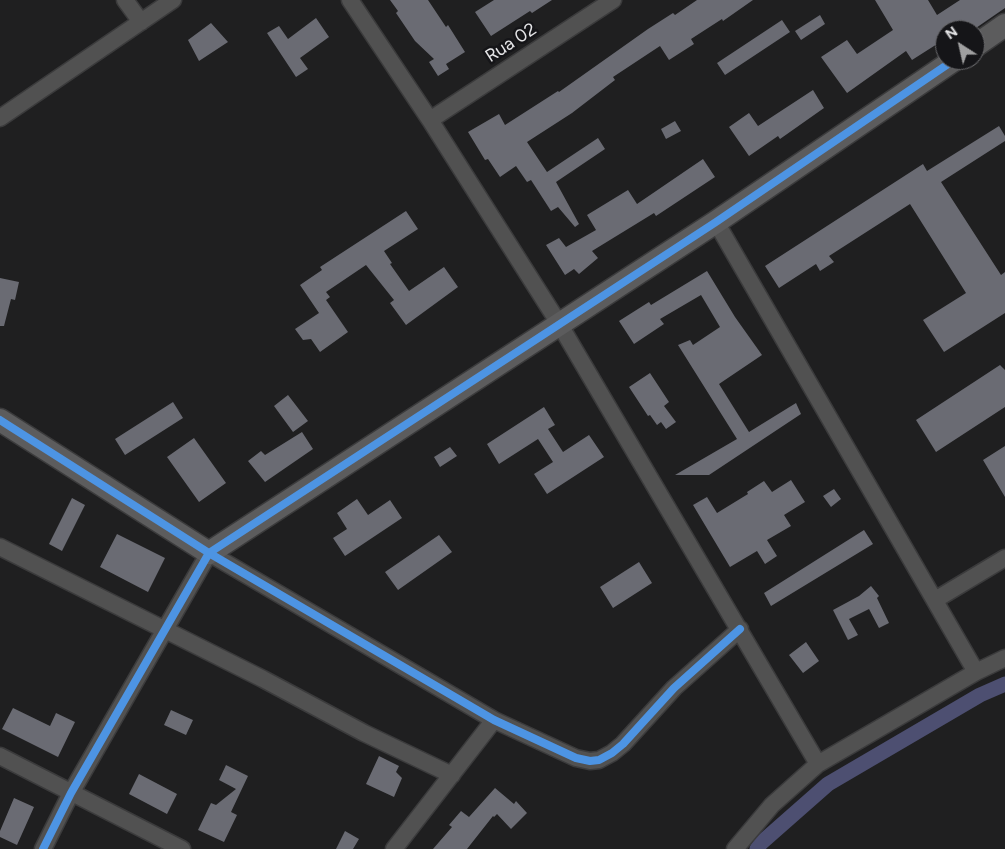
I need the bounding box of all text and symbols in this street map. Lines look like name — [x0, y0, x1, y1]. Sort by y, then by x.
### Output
street label: Rua 02 — [481, 19, 541, 67]
north arrow — [935, 20, 985, 70]
text: N — [942, 23, 961, 43]

